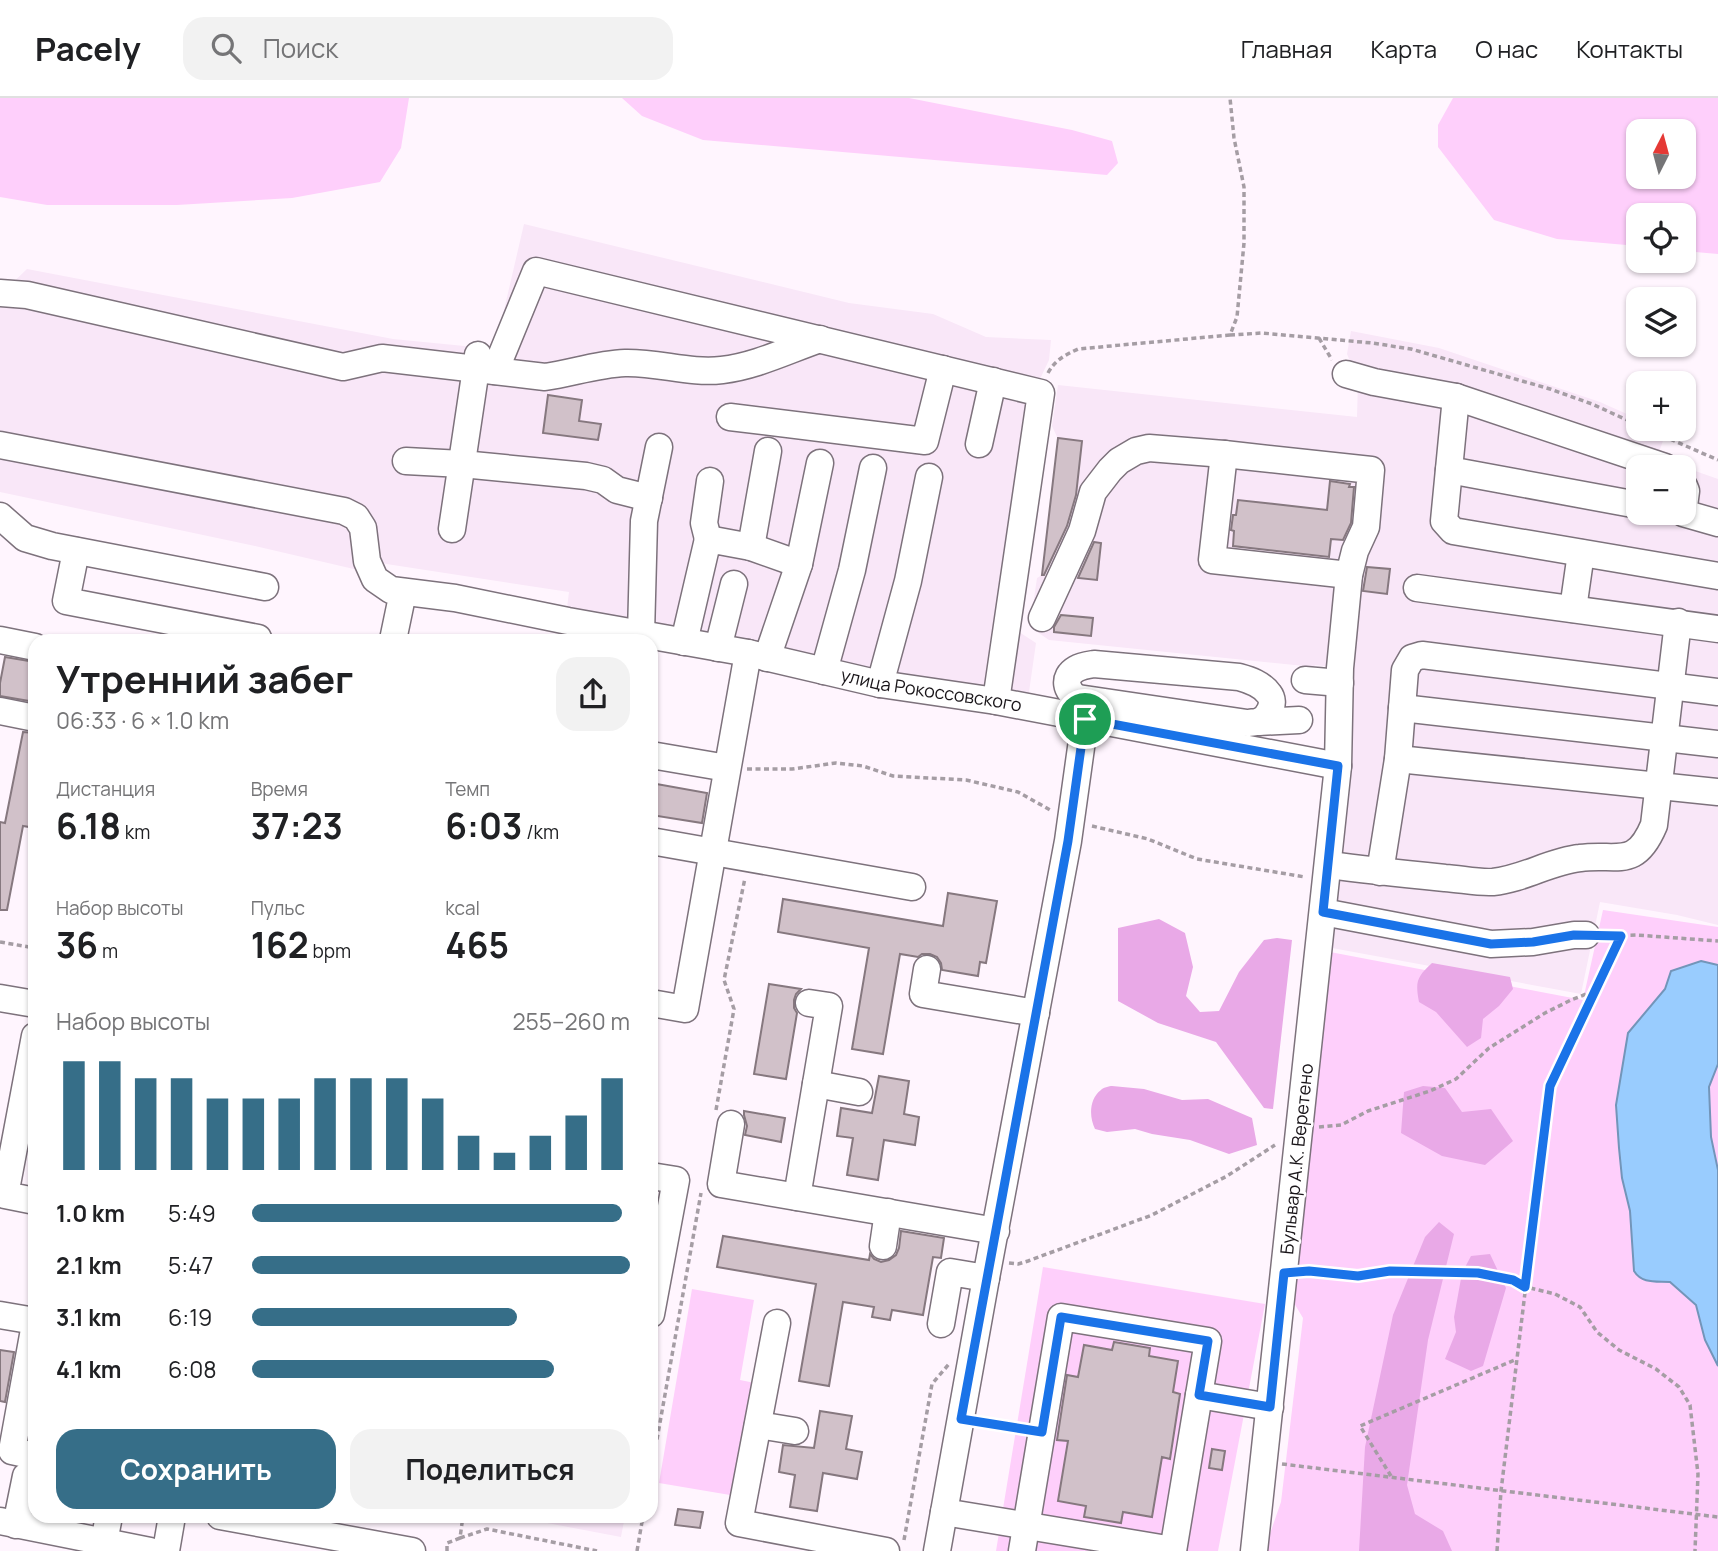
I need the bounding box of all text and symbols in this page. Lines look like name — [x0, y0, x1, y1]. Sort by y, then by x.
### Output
search box — [183, 17, 673, 80]
text: Pacely — [35, 26, 141, 71]
icon: search — [207, 29, 245, 67]
text: Поиск — [263, 30, 338, 66]
text: Главная — [1241, 32, 1332, 65]
text: Карта — [1370, 32, 1437, 65]
text: О нас — [1475, 32, 1538, 65]
text: Контакты — [1576, 32, 1683, 65]
north arrow — [1626, 119, 1696, 189]
map controls — [1626, 119, 1696, 525]
button: locate — [1626, 203, 1696, 273]
button: layers — [1626, 287, 1696, 357]
button: + — [1626, 371, 1696, 441]
button: − — [1626, 455, 1696, 525]
text: Утренний забег — [56, 652, 353, 704]
button: share — [556, 657, 630, 731]
street label: улица Рокоссовского — [839, 662, 1024, 717]
pin — [1055, 689, 1115, 749]
icon: arrive — [1066, 700, 1104, 738]
text: 06:33 · 6 × 1.0 km — [56, 704, 229, 736]
text: Дистанция — [56, 776, 155, 802]
text: Время — [251, 776, 308, 802]
text: Темп — [445, 776, 490, 802]
text: 6.18 — [56, 802, 121, 850]
text: 37:23 — [251, 802, 343, 850]
text: 6:03 — [445, 802, 522, 850]
text: km — [121, 819, 150, 845]
text: /km — [522, 819, 559, 845]
text: Набор высоты — [56, 895, 183, 921]
text: Пульс — [251, 895, 305, 921]
text: kcal — [445, 895, 480, 921]
text: 36 — [56, 921, 98, 969]
text: 162 — [251, 921, 309, 969]
text: 465 — [445, 921, 509, 969]
text: m — [98, 938, 118, 964]
text: bpm — [309, 938, 351, 964]
text: Набор высоты — [56, 1005, 210, 1037]
text: 255–260 m — [512, 1005, 630, 1037]
street label: Бульвар А.К. Веретено — [1274, 1062, 1318, 1256]
text: 1.0 km — [56, 1197, 125, 1229]
text: 5:49 — [168, 1197, 216, 1229]
text: 2.1 km — [56, 1249, 122, 1281]
text: 5:47 — [168, 1249, 213, 1281]
text: 3.1 km — [56, 1301, 121, 1333]
text: 6:19 — [168, 1301, 212, 1333]
text: 4.1 km — [56, 1353, 121, 1385]
text: 6:08 — [168, 1353, 217, 1385]
button: Сохранить — [56, 1429, 336, 1509]
button: Поделиться — [350, 1429, 630, 1509]

